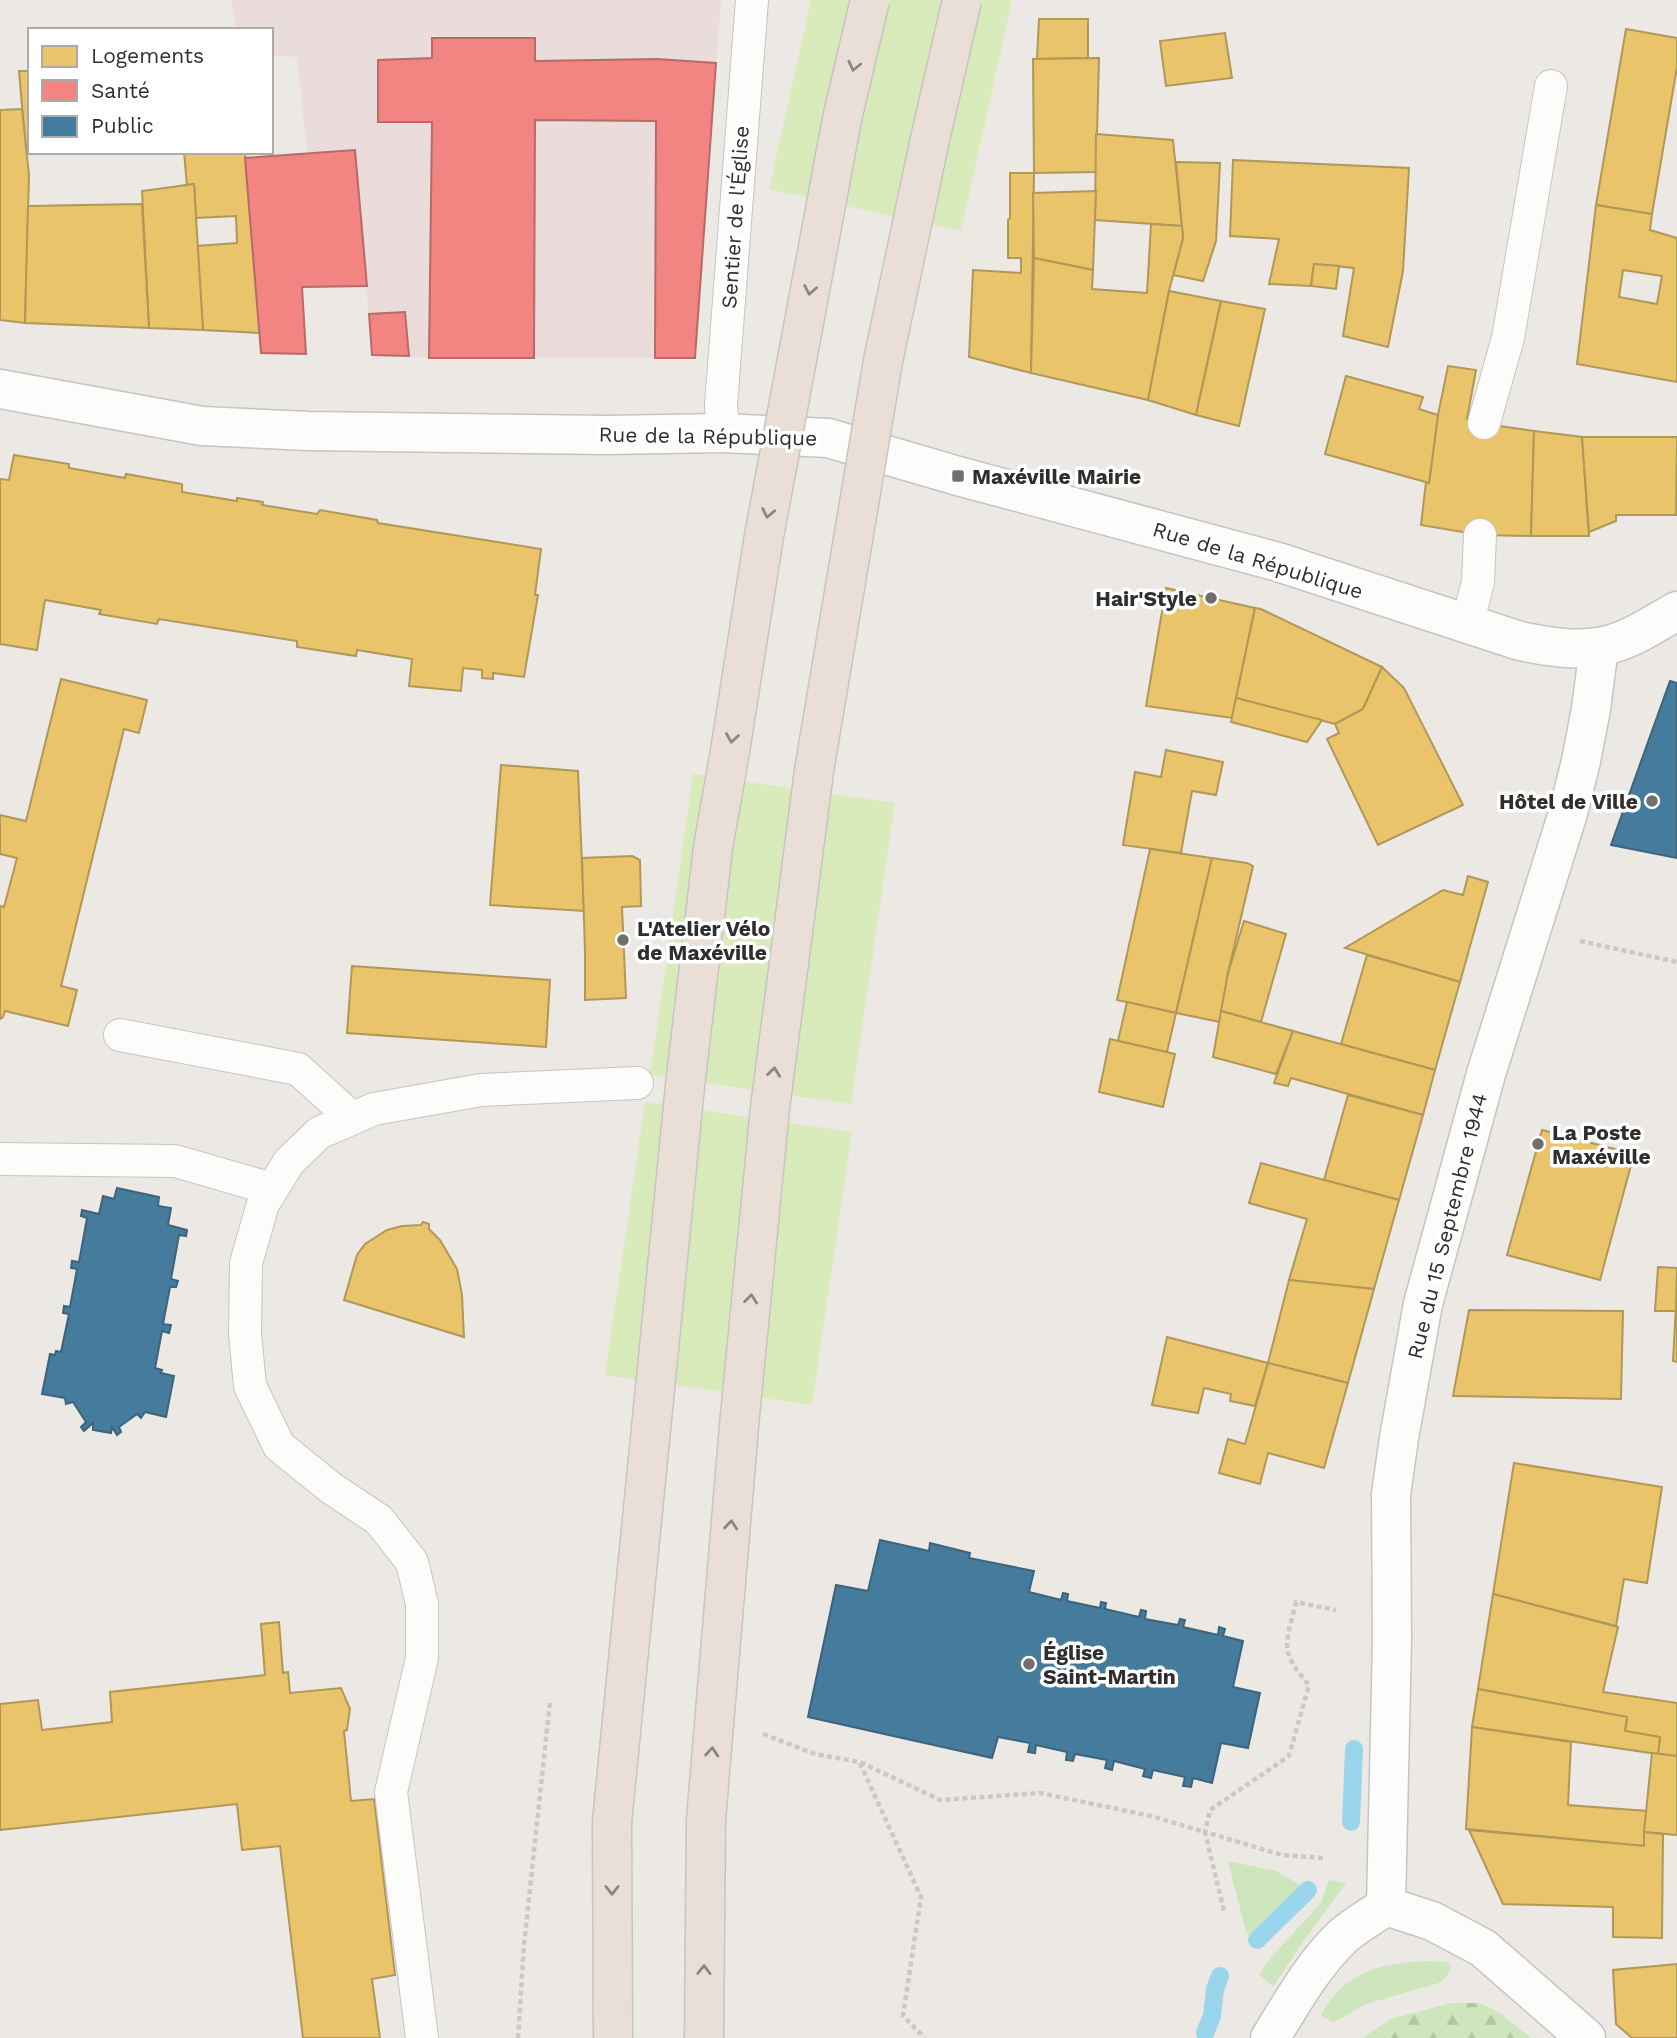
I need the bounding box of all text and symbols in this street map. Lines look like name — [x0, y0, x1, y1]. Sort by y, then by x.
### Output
legend — [28, 28, 273, 154]
text: Logements — [91, 43, 204, 68]
one-way arrow — [848, 60, 863, 72]
text: Santé — [91, 78, 150, 103]
text: Public — [91, 113, 154, 138]
street label: Sentier de l'Église — [716, 125, 754, 309]
one-way arrow — [803, 284, 818, 296]
street label: Rue de la République — [598, 422, 818, 450]
place label: Maxéville Mairie — [972, 464, 1141, 489]
marker: Maxéville Mairie — [950, 468, 966, 484]
one-way arrow — [762, 507, 777, 519]
street label: Rue de la République — [1150, 516, 1366, 604]
place label: Hair'Style — [1095, 586, 1197, 611]
marker: Hair'Style — [1203, 590, 1219, 606]
one-way arrow — [725, 732, 740, 744]
place label: Hôtel de Ville — [1499, 789, 1638, 814]
marker: Hôtel de Ville — [1644, 793, 1660, 809]
place label: L'Atelier Vélo de Maxéville — [637, 916, 770, 965]
marker: L'Atelier Vélo de Maxéville — [615, 932, 631, 948]
one-way arrow — [767, 1066, 782, 1078]
street label: Rue du 15 Septembre 1944 — [1402, 1091, 1492, 1361]
place label: La Poste Maxéville — [1552, 1120, 1651, 1169]
marker: La Poste Maxéville — [1530, 1136, 1546, 1152]
one-way arrow — [743, 1293, 758, 1304]
one-way arrow — [723, 1519, 738, 1531]
place label: Église Saint-Martin — [1043, 1640, 1176, 1689]
marker: Église Saint-Martin — [1021, 1656, 1037, 1672]
one-way arrow — [704, 1746, 719, 1757]
one-way arrow — [604, 1885, 620, 1896]
one-way arrow — [696, 1964, 712, 1975]

